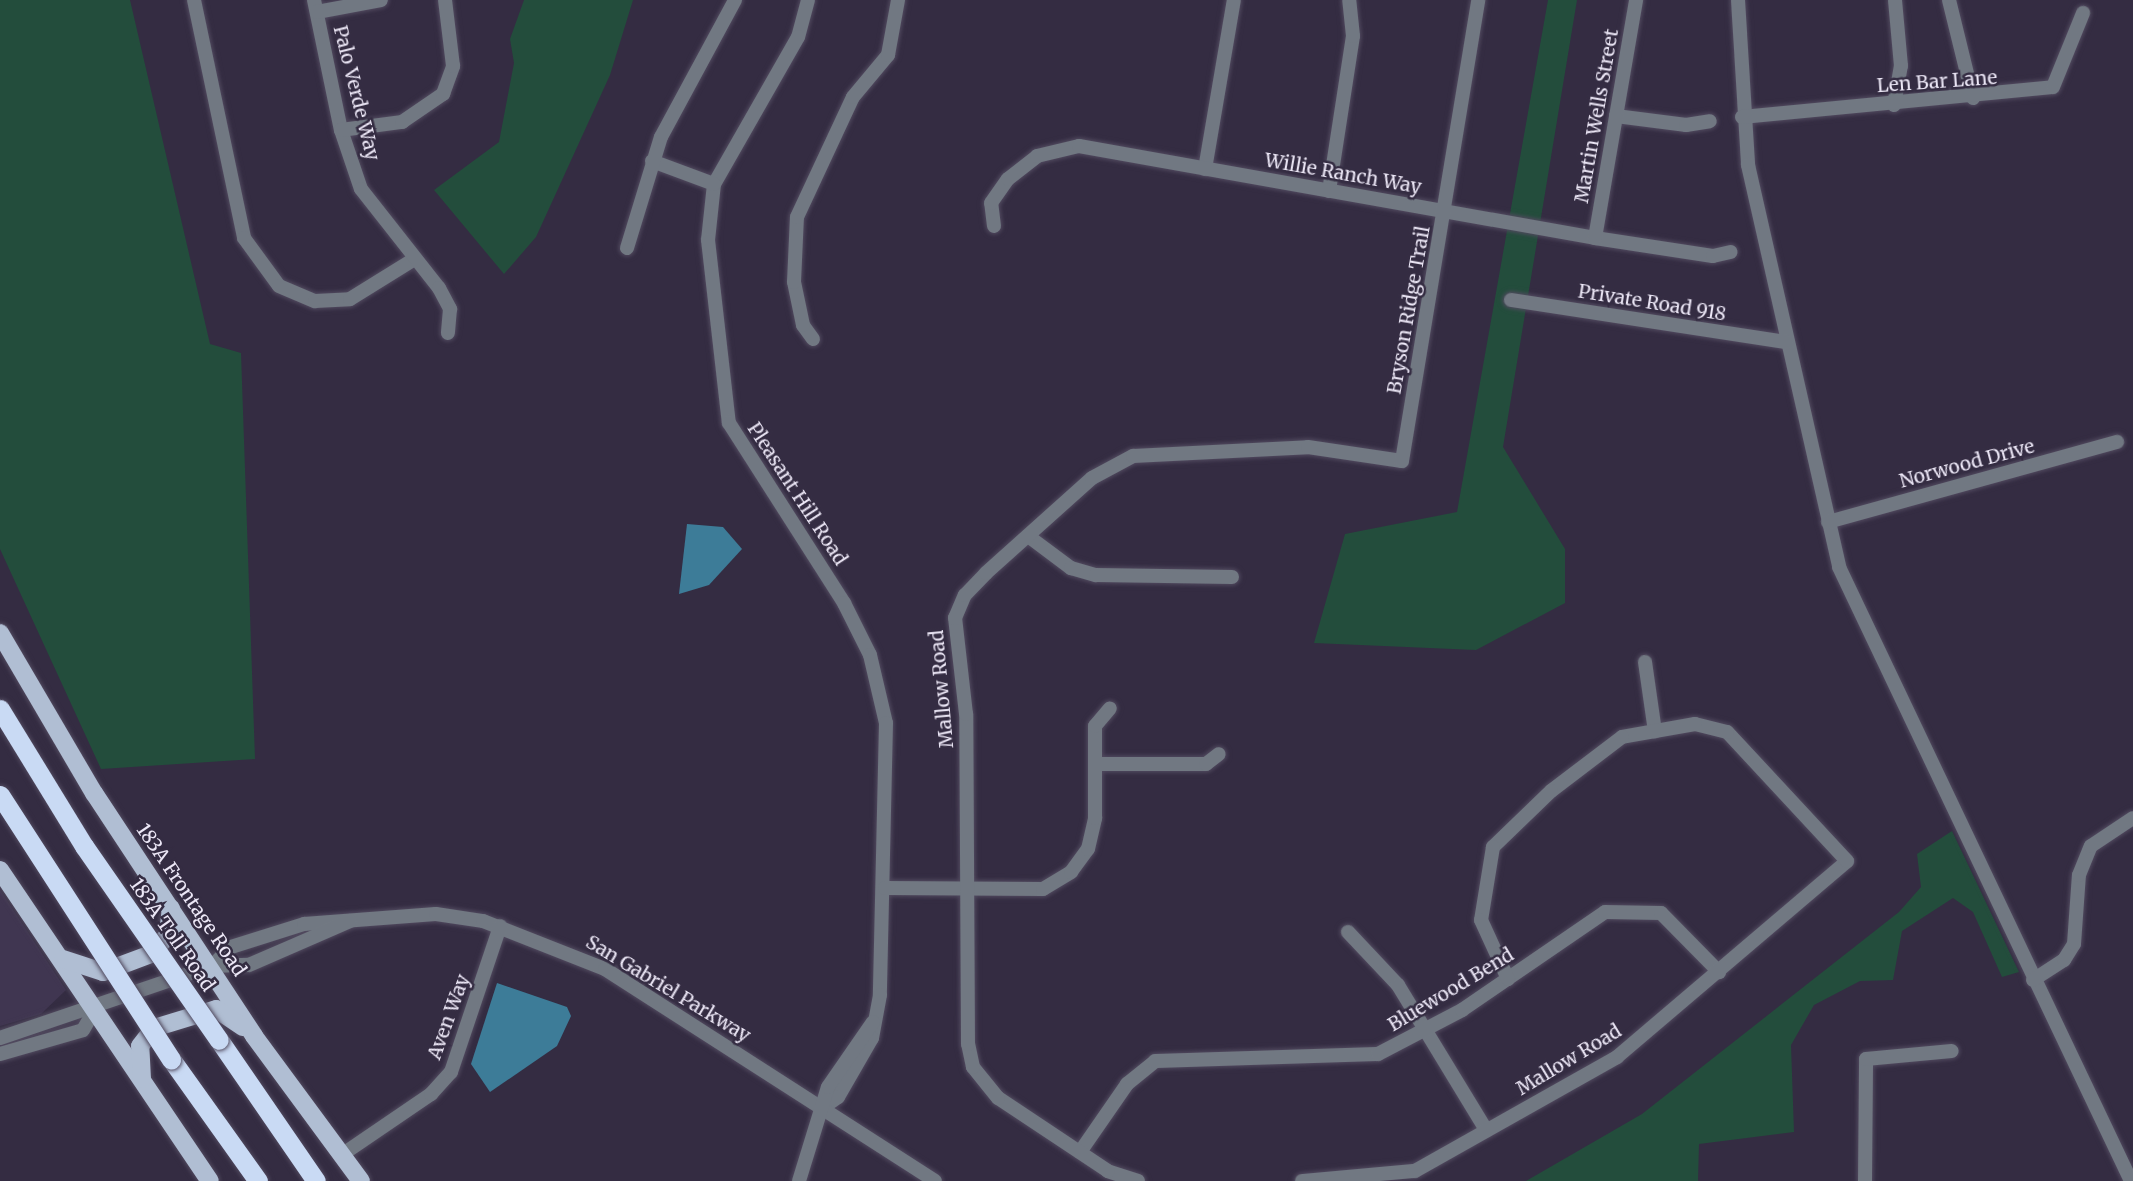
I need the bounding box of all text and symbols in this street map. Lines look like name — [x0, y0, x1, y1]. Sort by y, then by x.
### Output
street label: Palo Verde Way — [328, 23, 384, 163]
street label: Martin Wells Street — [1570, 27, 1624, 205]
street label: Len Bar Lane — [1876, 66, 1998, 98]
street label: Willie Ranch Way — [1263, 149, 1423, 199]
street label: Bryson Ridge Trail — [1383, 224, 1435, 396]
street label: Private Road 918 — [1576, 280, 1728, 326]
street label: Pleasant Hill Road — [742, 418, 852, 570]
street label: Norwood Drive — [1897, 435, 2037, 493]
street label: Mallow Road — [925, 629, 959, 749]
street label: 183A Frontage Road — [131, 819, 251, 981]
street label: 183A Toll Road — [125, 874, 219, 996]
street label: San Gabriel Parkway — [582, 931, 754, 1047]
street label: Bluewood Bend — [1384, 944, 1518, 1036]
street label: Aven Way — [423, 971, 475, 1063]
street label: Mallow Road — [1512, 1020, 1626, 1100]

